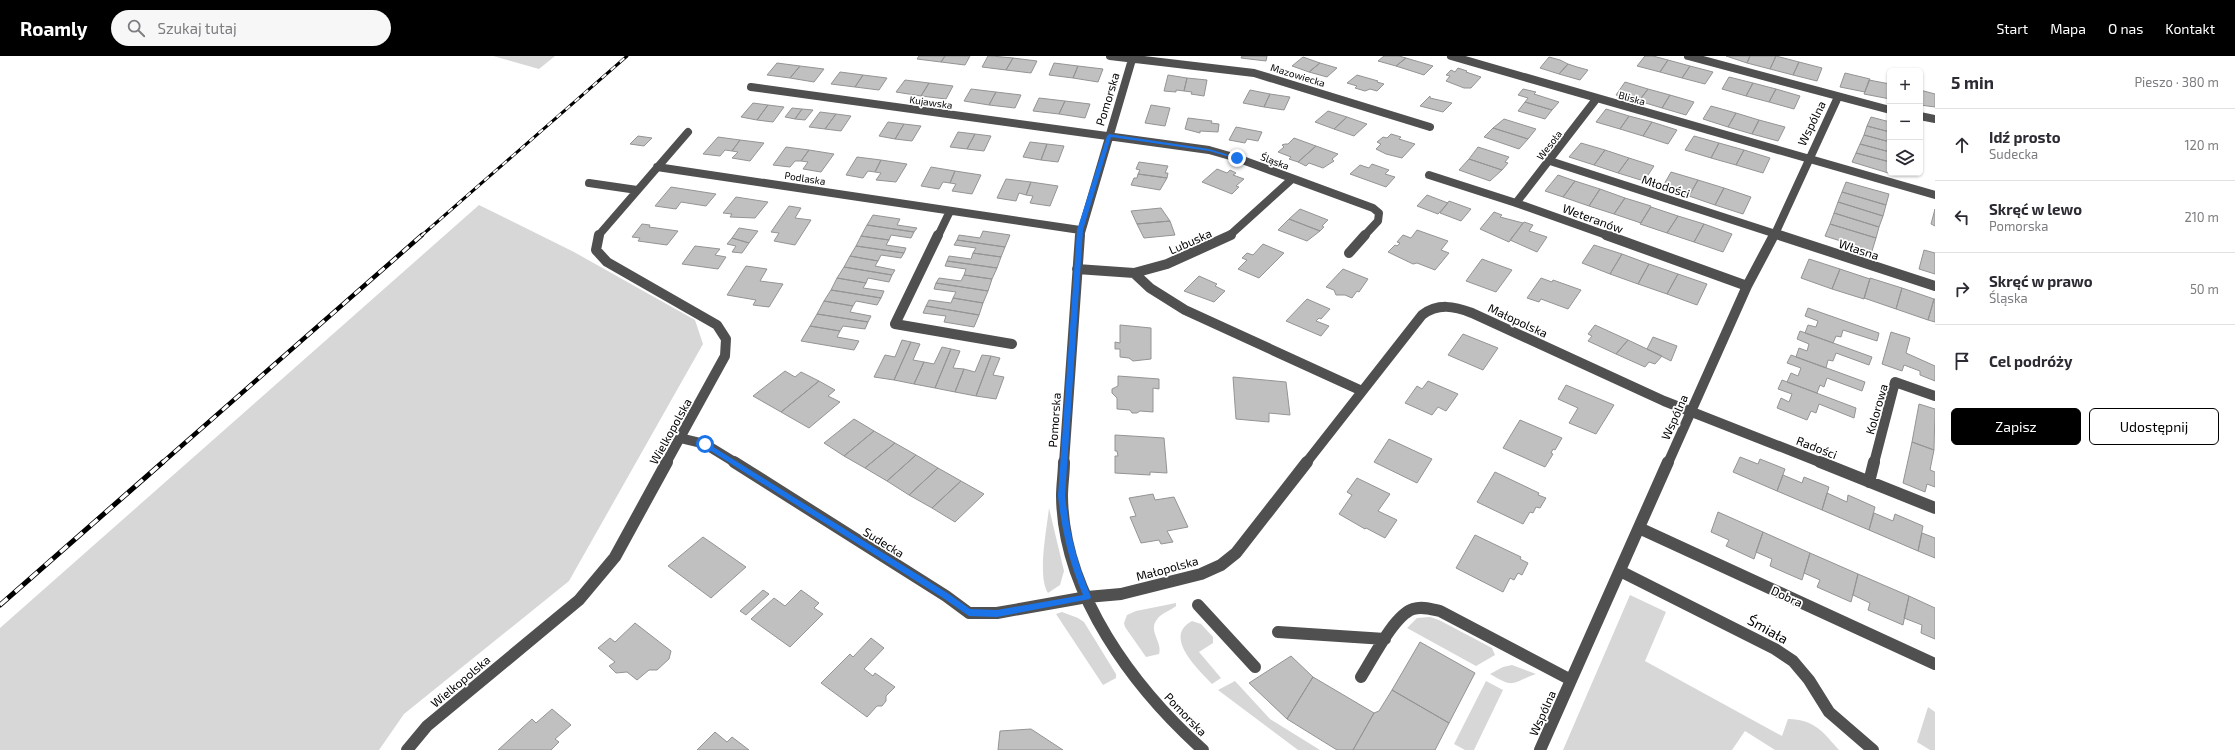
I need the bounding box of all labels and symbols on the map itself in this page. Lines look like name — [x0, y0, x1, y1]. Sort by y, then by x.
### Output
street label: Mazowiecka — [1269, 61, 1327, 89]
street label: Pomorska — [1092, 71, 1122, 127]
street label: Bliska — [1617, 88, 1647, 108]
street label: Kujawska — [909, 93, 953, 111]
street label: Wspólna — [1794, 98, 1828, 148]
street label: Wesoła — [1534, 128, 1564, 162]
route end — [1228, 149, 1246, 167]
street label: Śląska — [1259, 150, 1291, 172]
street label: Podlaska — [784, 169, 826, 187]
street label: Młodości — [1640, 172, 1692, 200]
street label: Weteranów — [1561, 201, 1625, 236]
street label: Lubuska — [1166, 225, 1214, 257]
street label: Własna — [1837, 236, 1881, 262]
street label: Małopolska — [1486, 300, 1550, 340]
street label: Kolorowa — [1862, 382, 1890, 436]
street label: Pomorska — [1045, 392, 1063, 448]
street label: Wspólna — [1658, 392, 1690, 442]
street label: Wielkopolska — [646, 396, 694, 466]
street label: Radości — [1795, 433, 1839, 461]
route start — [696, 435, 714, 453]
street label: Sudecka — [861, 524, 907, 560]
street label: Małopolska — [1134, 553, 1200, 583]
street label: Dobra — [1769, 583, 1805, 609]
street label: Śmiała — [1745, 611, 1791, 647]
street label: Wielkopolska — [427, 652, 493, 710]
street label: Wspólna — [1526, 688, 1558, 738]
street label: Pomorska — [1162, 689, 1210, 739]

